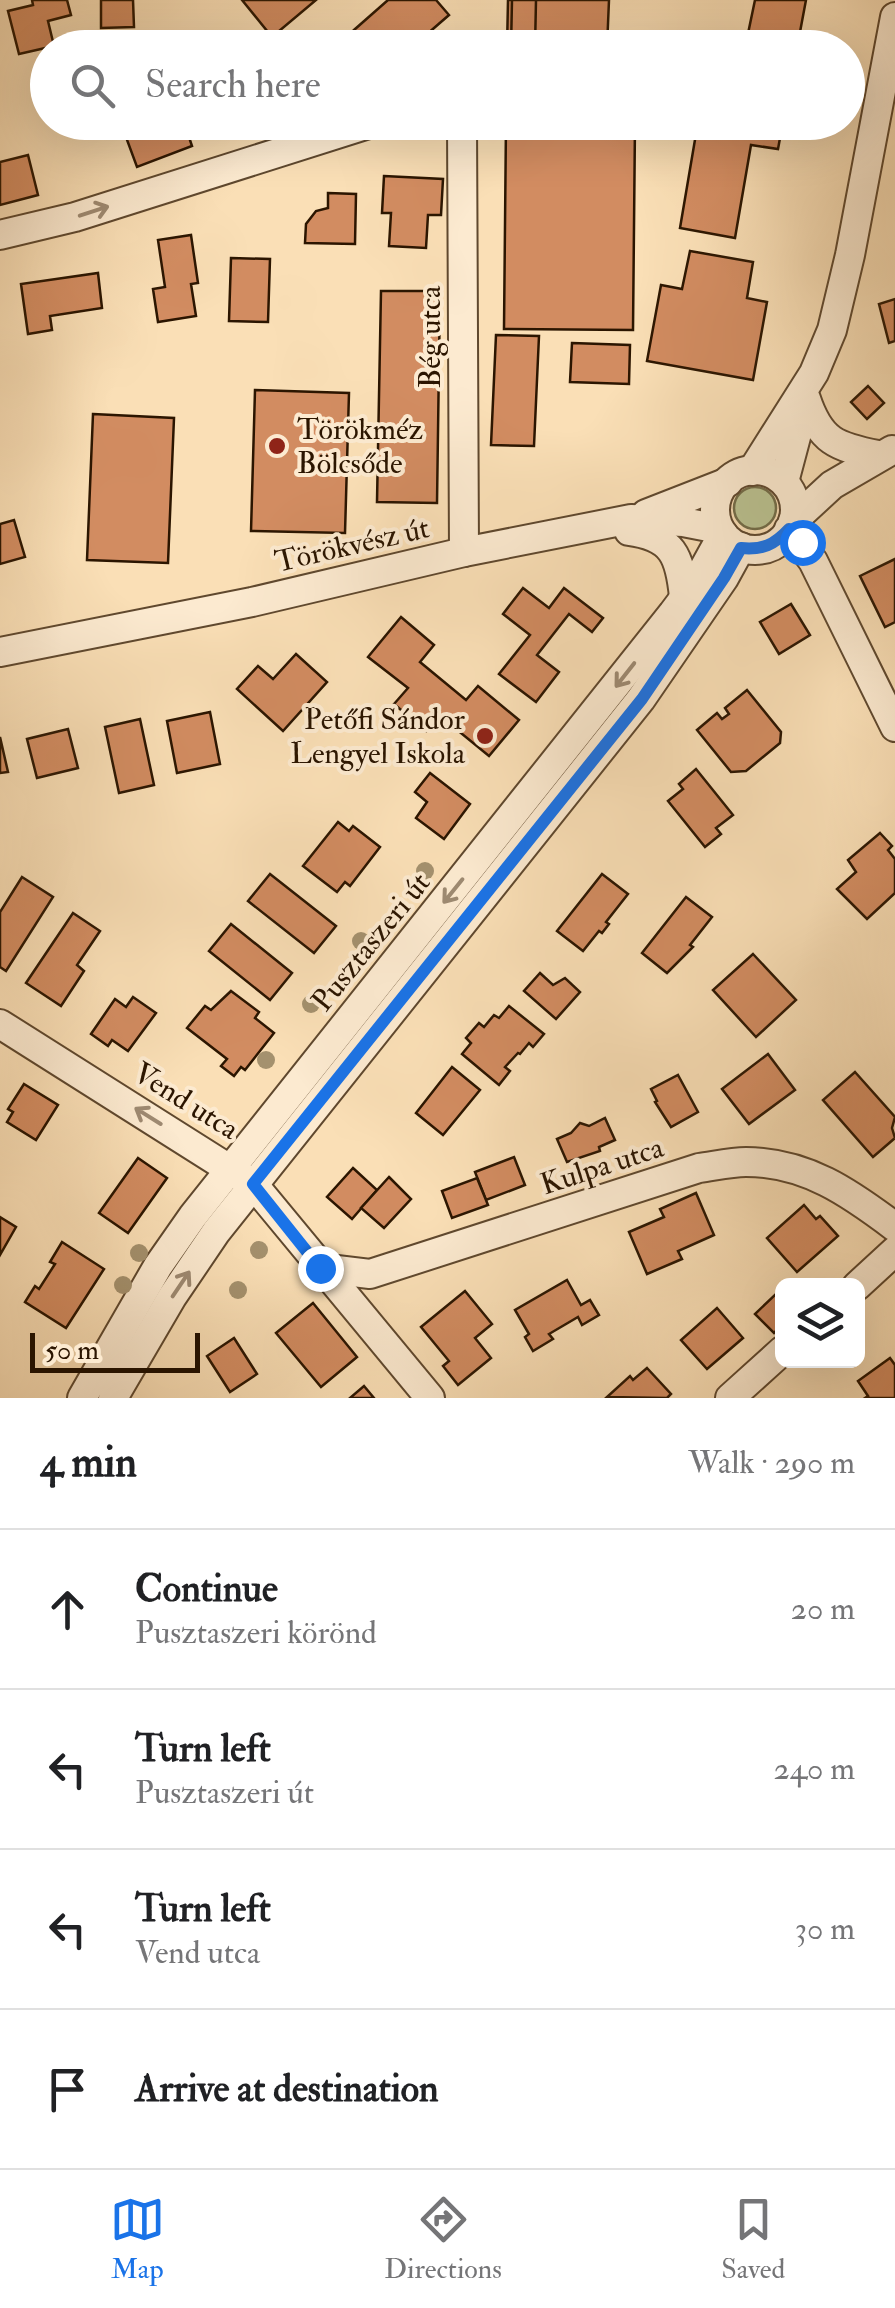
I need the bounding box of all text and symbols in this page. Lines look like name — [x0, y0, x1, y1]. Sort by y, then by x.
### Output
search box — [30, 30, 865, 140]
icon: search — [65, 58, 120, 113]
text: Search here — [145, 61, 321, 109]
one-way arrow — [78, 201, 110, 219]
street label: Bég utca — [412, 285, 449, 388]
place label: Törökméz Bölcsőde — [297, 411, 423, 482]
marker: Törökméz Bölcsőde — [266, 435, 288, 457]
street label: Törökvész út — [271, 509, 433, 581]
route start — [780, 520, 826, 566]
one-way arrow — [615, 661, 637, 687]
place label: Petőfi Sándor Lengyel Iskola — [290, 701, 466, 772]
marker: Petőfi Sándor Lengyel Iskola — [474, 725, 496, 747]
street label: Pusztaszeri út — [304, 865, 438, 1019]
one-way arrow — [442, 878, 464, 904]
street label: Vend utca — [126, 1054, 246, 1148]
one-way arrow — [135, 1106, 163, 1126]
street label: Kulpa utca — [536, 1129, 669, 1203]
route end — [298, 1246, 344, 1292]
one-way arrow — [170, 1270, 191, 1298]
map controls — [775, 1278, 865, 1368]
button: layers — [775, 1278, 865, 1368]
scale bar — [30, 1328, 200, 1372]
text: 50 m — [45, 1333, 99, 1368]
text: 4 min — [40, 1437, 137, 1489]
text: Walk · 290 m — [688, 1443, 855, 1483]
text: Continue — [135, 1565, 278, 1613]
icon: ahead — [40, 1582, 95, 1637]
text: 20 m — [791, 1589, 855, 1629]
text: Pusztaszeri körönd — [135, 1613, 377, 1653]
text: Turn left — [135, 1725, 271, 1773]
icon: left — [40, 1742, 95, 1797]
text: 240 m — [774, 1749, 855, 1789]
text: Pusztaszeri út — [135, 1773, 314, 1813]
text: Turn left — [135, 1885, 271, 1933]
icon: left — [40, 1902, 95, 1957]
text: 30 m — [795, 1909, 855, 1949]
text: Vend utca — [135, 1933, 260, 1973]
icon: arrive — [40, 2062, 95, 2117]
text: Arrive at destination — [135, 2065, 439, 2113]
tab: Map — [110, 2192, 165, 2287]
tab: Directions — [384, 2192, 502, 2287]
tab: Saved — [721, 2192, 785, 2287]

